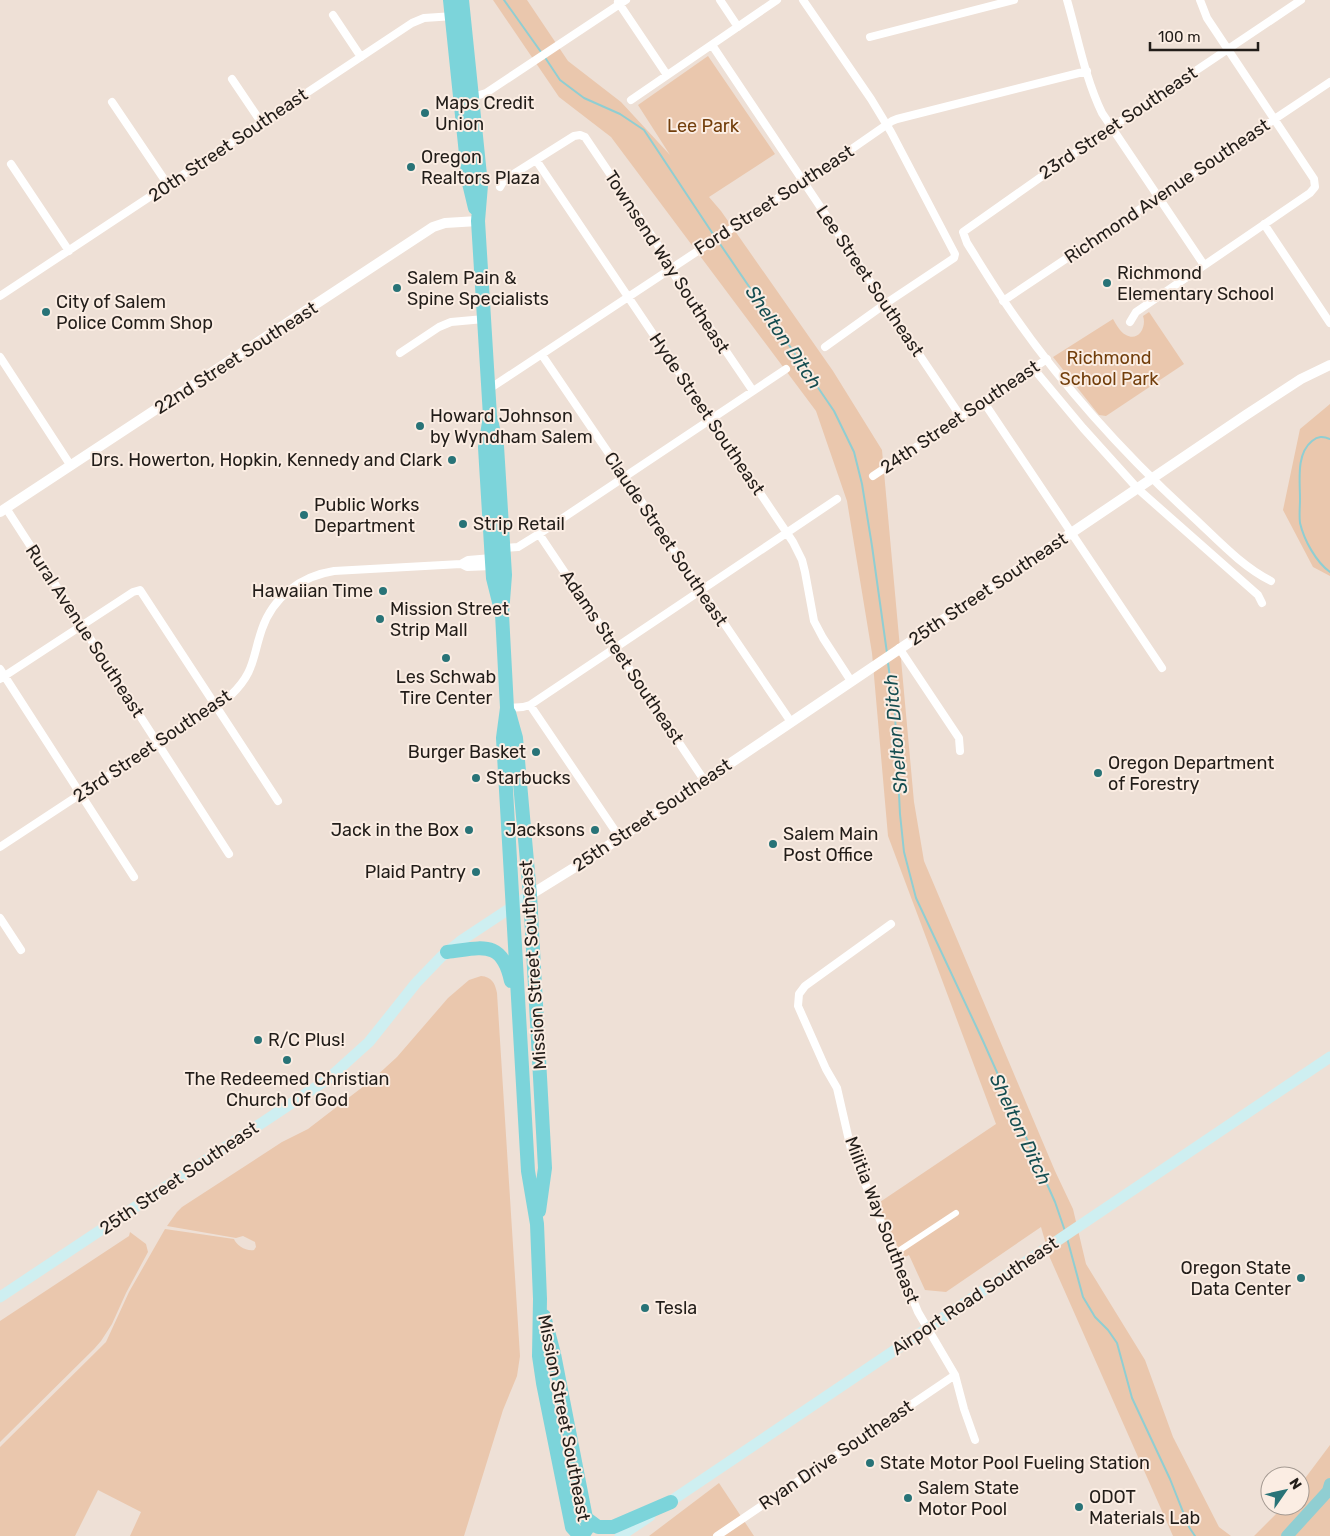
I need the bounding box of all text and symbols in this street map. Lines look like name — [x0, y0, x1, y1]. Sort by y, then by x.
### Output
scale bar — [1150, 20, 1258, 52]
text: 100 m — [1158, 28, 1200, 46]
street label: 23rd Street Southeast — [1035, 62, 1201, 184]
street label: 20th Street Southeast — [144, 83, 312, 207]
place label: Maps Credit Union — [435, 92, 534, 135]
marker: Maps Credit Union — [419, 107, 431, 119]
street label: Richmond Avenue Southeast — [1060, 114, 1274, 268]
park label: Lee Park — [667, 115, 740, 137]
street label: Ford Street Southeast — [690, 140, 858, 260]
place label: Oregon Realtors Plaza — [421, 146, 540, 189]
marker: Oregon Realtors Plaza — [405, 161, 417, 173]
street label: Townsend Way Southeast — [600, 167, 734, 357]
street label: Lee Street Southeast — [811, 201, 929, 361]
place label: Richmond Elementary School — [1117, 262, 1274, 305]
place label: Salem Pain & Spine Specialists — [407, 267, 549, 310]
marker: Richmond Elementary School — [1101, 277, 1113, 289]
water label: Shelton Ditch — [740, 281, 827, 393]
marker: Salem Pain & Spine Specialists — [391, 282, 403, 294]
place label: City of Salem Police Comm Shop — [56, 291, 213, 334]
street label: 22nd Street Southeast — [150, 297, 322, 419]
marker: City of Salem Police Comm Shop — [40, 306, 52, 318]
street label: Hyde Street Southeast — [645, 329, 769, 499]
park label: Richmond School Park — [1060, 347, 1159, 390]
street label: 24th Street Southeast — [876, 356, 1044, 478]
place label: Howard Johnson by Wyndham Salem — [430, 405, 593, 448]
marker: Howard Johnson by Wyndham Salem — [414, 420, 426, 432]
street label: Claude Street Southeast — [599, 448, 733, 630]
place label: Drs. Howerton, Hopkin, Kennedy and Clark — [91, 449, 443, 471]
marker: Drs. Howerton, Hopkin, Kennedy and Clark — [446, 454, 458, 466]
place label: Public Works Department — [314, 494, 419, 537]
marker: Public Works Department — [298, 509, 310, 521]
place label: Strip Retail — [473, 513, 565, 535]
marker: Strip Retail — [457, 518, 469, 530]
street label: 25th Street Southeast — [904, 528, 1072, 650]
street label: Rural Avenue Southeast — [21, 540, 149, 722]
street label: Adams Street Southeast — [555, 566, 689, 748]
place label: Hawaiian Time — [252, 580, 373, 602]
marker: Hawaiian Time — [377, 585, 389, 597]
place label: Mission Street Strip Mall — [390, 598, 509, 641]
marker: Mission Street Strip Mall — [374, 613, 386, 625]
marker: Les Schwab Tire Center — [440, 652, 452, 664]
place label: Les Schwab Tire Center — [396, 666, 496, 709]
water label: Shelton Ditch — [879, 673, 912, 795]
street label: 23rd Street Southeast — [69, 685, 235, 807]
place label: Burger Basket — [408, 741, 526, 763]
marker: Burger Basket — [530, 746, 542, 758]
place label: Oregon Department of Forestry — [1108, 752, 1274, 795]
street label: 25th Street Southeast — [568, 754, 736, 876]
place label: Starbucks — [486, 767, 571, 789]
marker: Oregon Department of Forestry — [1092, 767, 1104, 779]
marker: Starbucks — [470, 772, 482, 784]
place label: Jack in the Box — [331, 819, 459, 841]
place label: Jacksons — [505, 819, 585, 841]
place label: Salem Main Post Office — [783, 823, 879, 866]
marker: Jack in the Box — [463, 824, 475, 836]
marker: Jacksons — [589, 824, 601, 836]
marker: Salem Main Post Office — [767, 838, 779, 850]
street label: Mission Street Southeast — [515, 859, 551, 1071]
place label: Plaid Pantry — [365, 861, 466, 883]
marker: Plaid Pantry — [470, 866, 482, 878]
place label: R/C Plus! — [268, 1029, 345, 1051]
marker: R/C Plus! — [252, 1034, 264, 1046]
marker: The Redeemed Christian Church Of God — [281, 1054, 293, 1066]
place label: The Redeemed Christian Church Of God — [185, 1068, 389, 1111]
water label: Shelton Ditch — [985, 1070, 1056, 1188]
street label: 25th Street Southeast — [95, 1117, 263, 1239]
street label: Militia Way Southeast — [840, 1133, 924, 1307]
street label: Airport Road Southeast — [887, 1232, 1063, 1360]
place label: Oregon State Data Center — [1180, 1257, 1291, 1300]
marker: Oregon State Data Center — [1295, 1272, 1307, 1284]
place label: Tesla — [655, 1297, 697, 1319]
marker: Tesla — [639, 1302, 651, 1314]
street label: Mission Street Southeast — [533, 1313, 595, 1523]
street label: Ryan Drive Southeast — [755, 1395, 917, 1515]
place label: State Motor Pool Fueling Station — [880, 1452, 1150, 1474]
marker: State Motor Pool Fueling Station — [864, 1457, 876, 1469]
north arrow — [1260, 1466, 1310, 1516]
text: N — [1285, 1475, 1305, 1493]
place label: Salem State Motor Pool — [918, 1477, 1019, 1520]
place label: ODOT Materials Lab — [1089, 1486, 1200, 1529]
marker: Salem State Motor Pool — [902, 1492, 914, 1504]
marker: ODOT Materials Lab — [1073, 1501, 1085, 1513]

